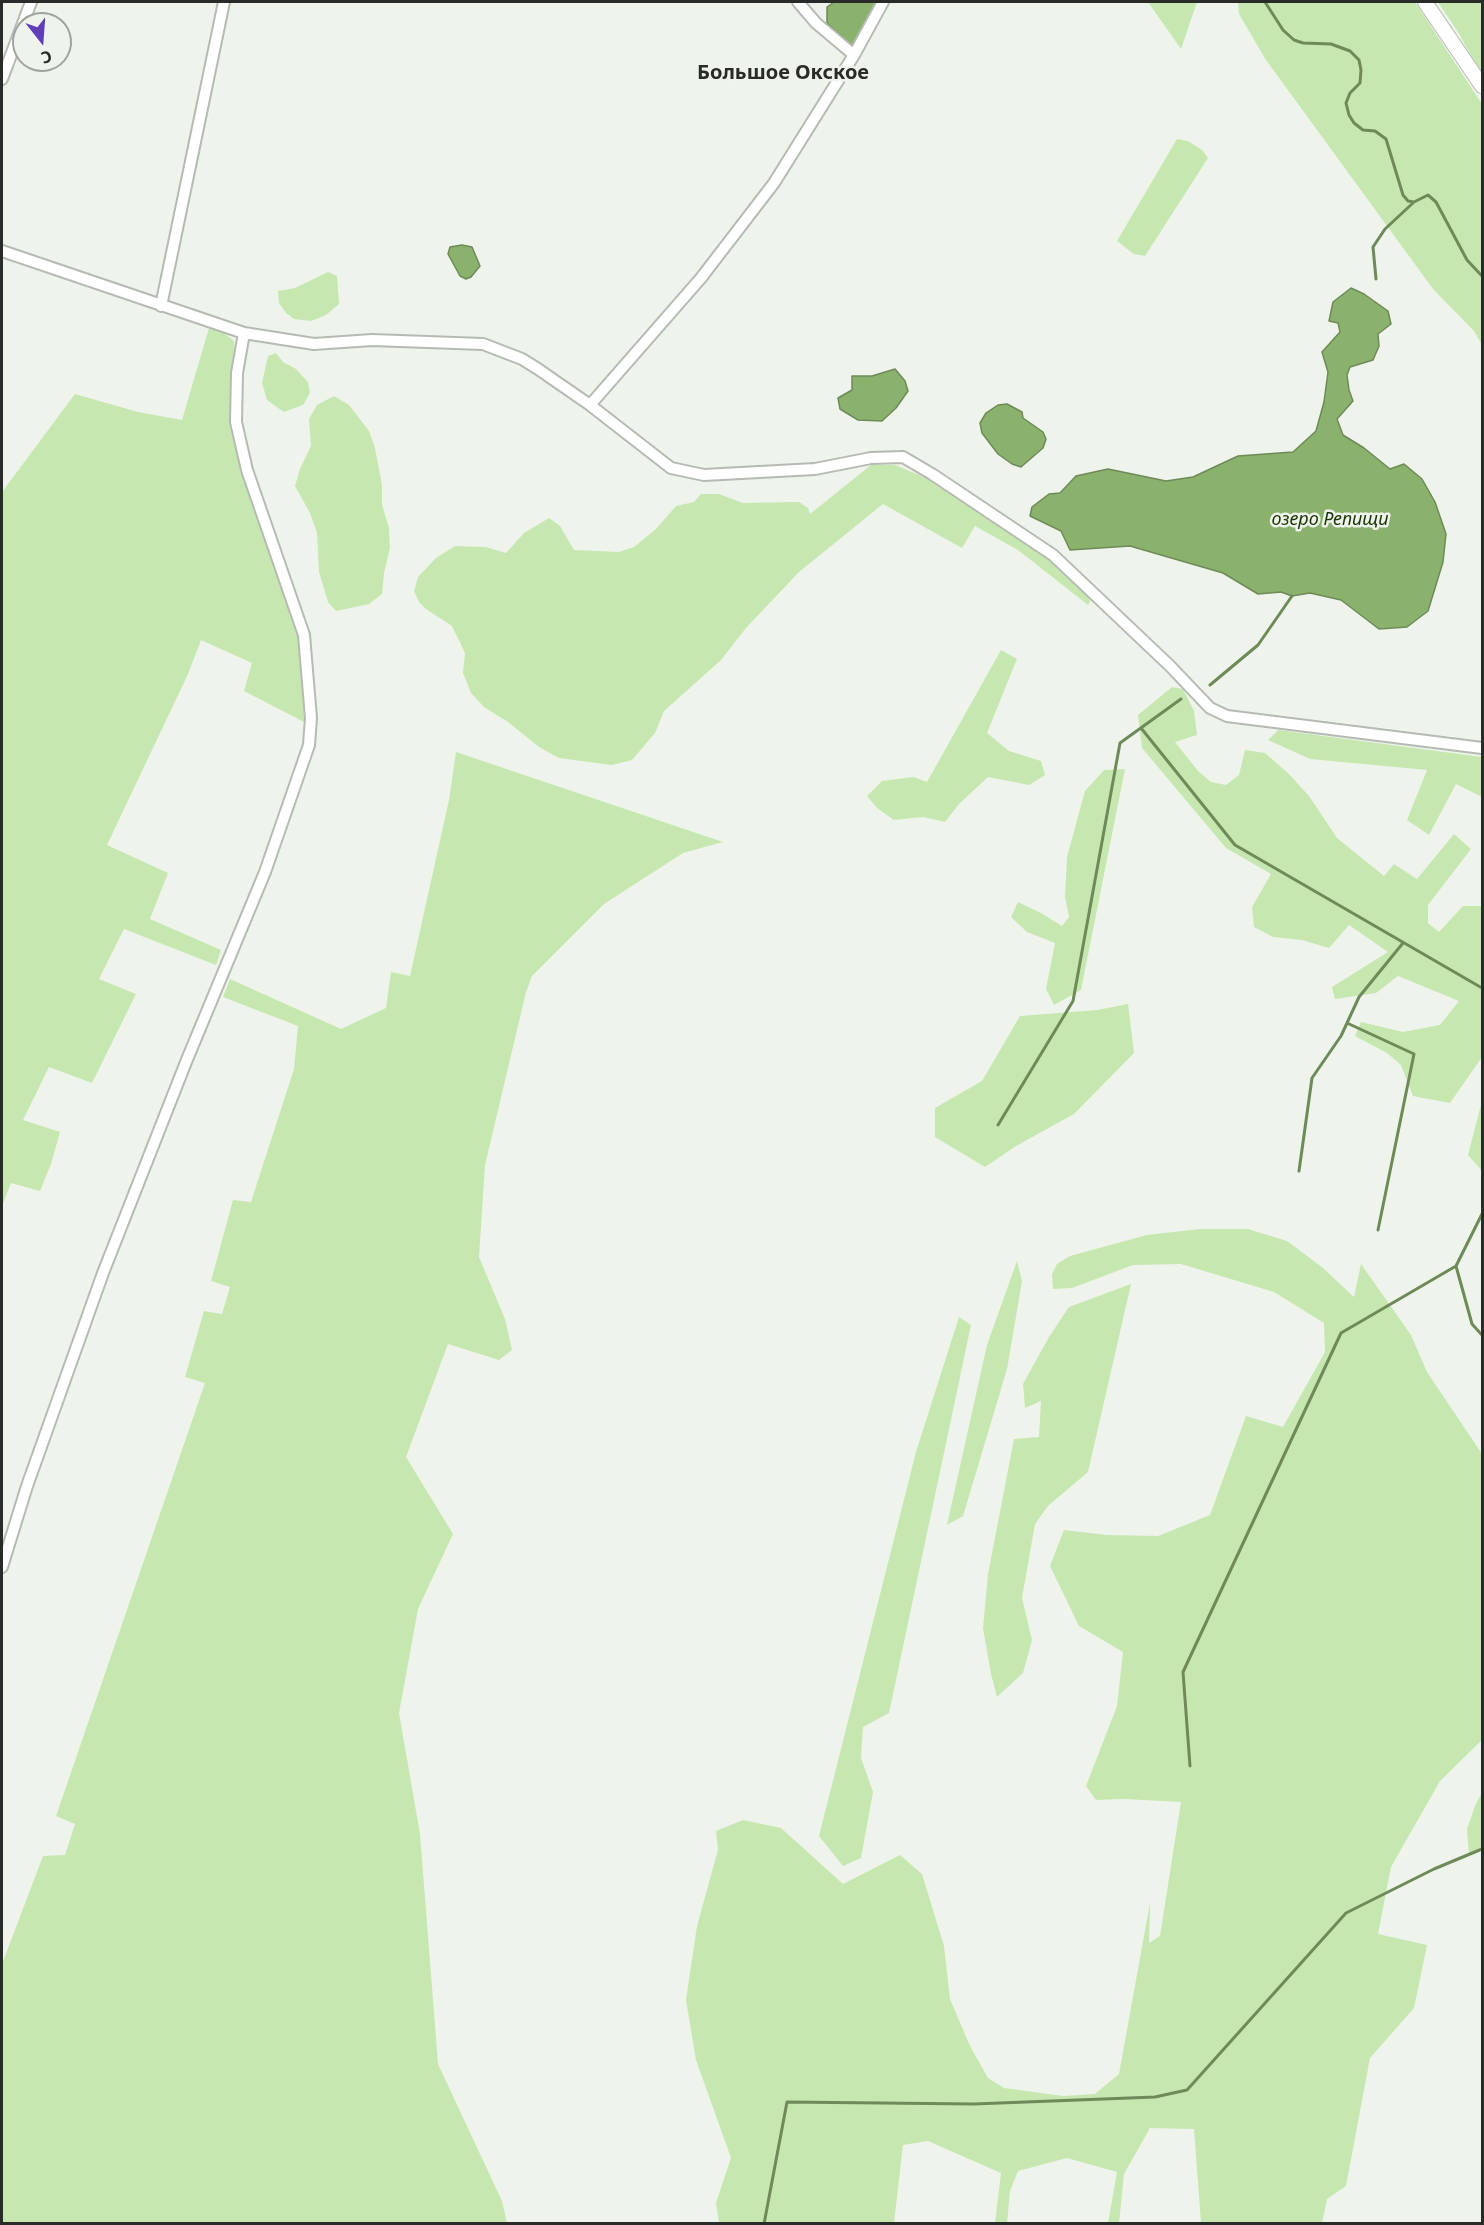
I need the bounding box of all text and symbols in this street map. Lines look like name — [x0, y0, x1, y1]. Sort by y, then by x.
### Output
north arrow — [12, 12, 72, 72]
text: С — [39, 45, 55, 69]
district label: Большое Окское — [697, 61, 869, 85]
water label: озеро Репищи — [1272, 509, 1388, 531]

